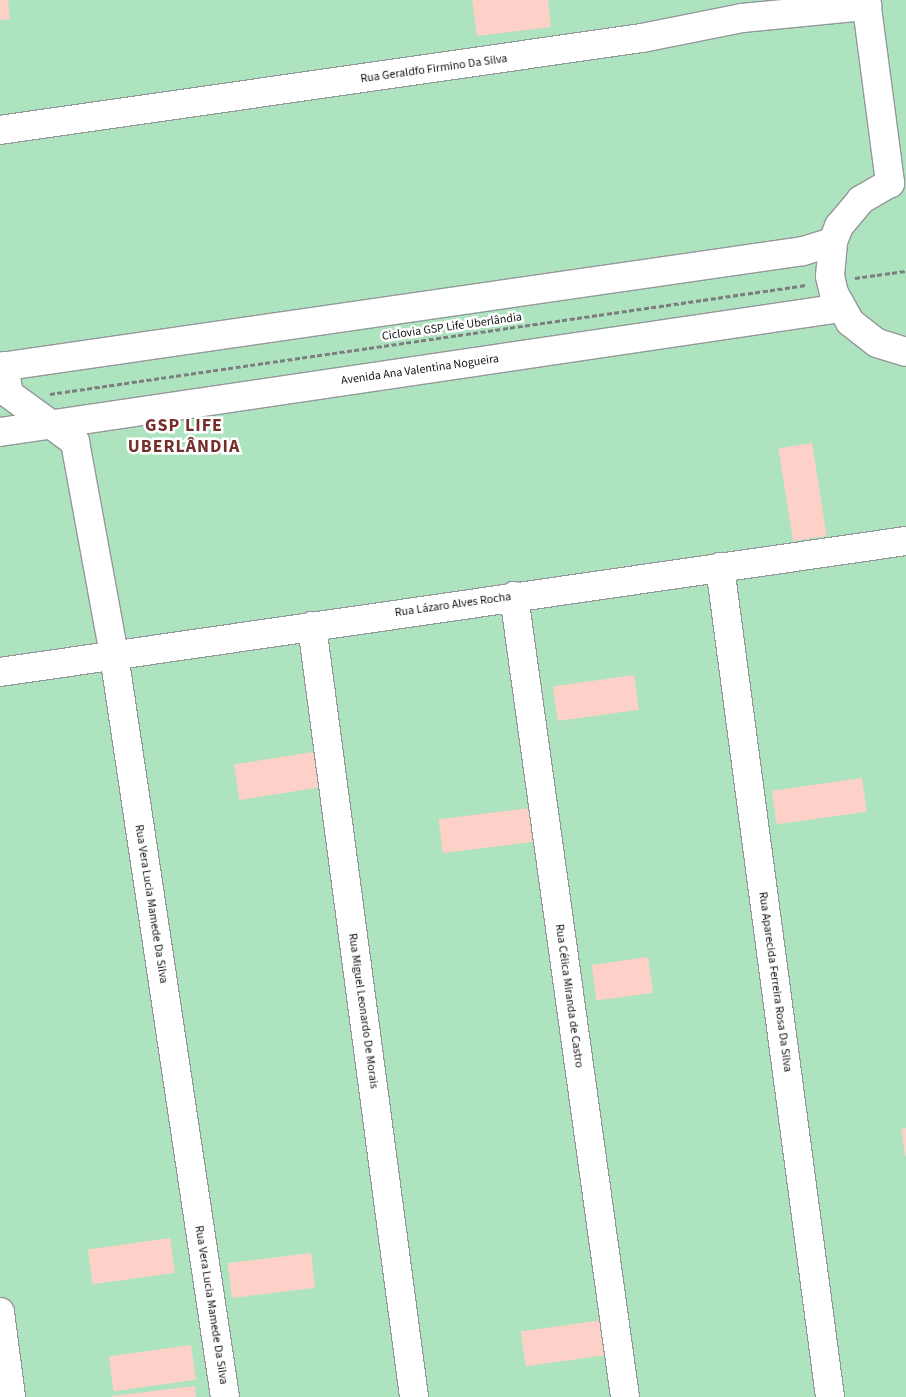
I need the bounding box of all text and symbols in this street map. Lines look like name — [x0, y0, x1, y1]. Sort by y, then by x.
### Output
street label: Rua Geraldfo Firmino Da Silva — [360, 52, 508, 86]
street label: Ciclovia GSP Life Uberlândia — [381, 310, 523, 344]
street label: Avenida Ana Valentina Nogueira — [340, 352, 500, 388]
district label: GSP LIFE UBERLÂNDIA — [127, 416, 241, 458]
street label: Rua Lázaro Alves Rocha — [394, 590, 512, 620]
street label: Rua Vera Lucia Mamede Da Silva — [131, 824, 171, 984]
street label: Rua Aparecida Ferreira Rosa Da Silva — [755, 891, 795, 1073]
street label: Rua Célica Miranda de Castro — [552, 923, 586, 1069]
street label: Rua Miguel Leonardo De Morais — [345, 932, 381, 1090]
street label: Rua Vera Lucia Mamede Da Silva — [191, 1225, 231, 1385]

